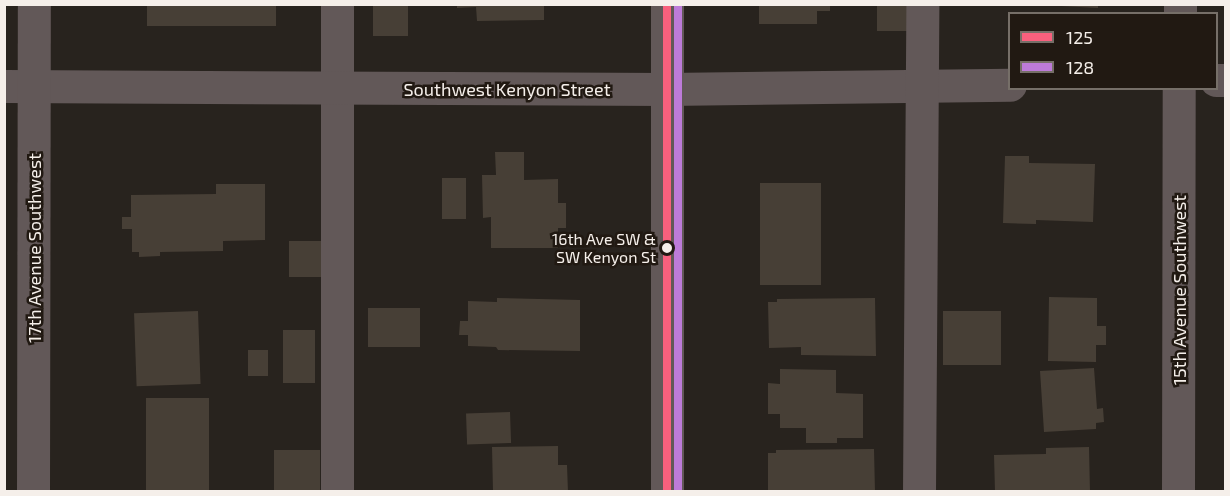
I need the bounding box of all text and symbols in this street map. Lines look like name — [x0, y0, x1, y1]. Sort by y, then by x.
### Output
legend — [1008, 12, 1218, 90]
text: 125 — [1066, 26, 1093, 48]
text: 128 — [1066, 56, 1094, 78]
street label: Southwest Kenyon Street — [403, 78, 611, 100]
street label: 17th Avenue Southwest — [23, 153, 45, 343]
street label: 15th Avenue Southwest — [1168, 195, 1190, 385]
place label: 16th Ave SW & SW Kenyon St — [551, 229, 656, 267]
marker: 16th Ave SW & SW Kenyon St — [661, 242, 673, 254]

